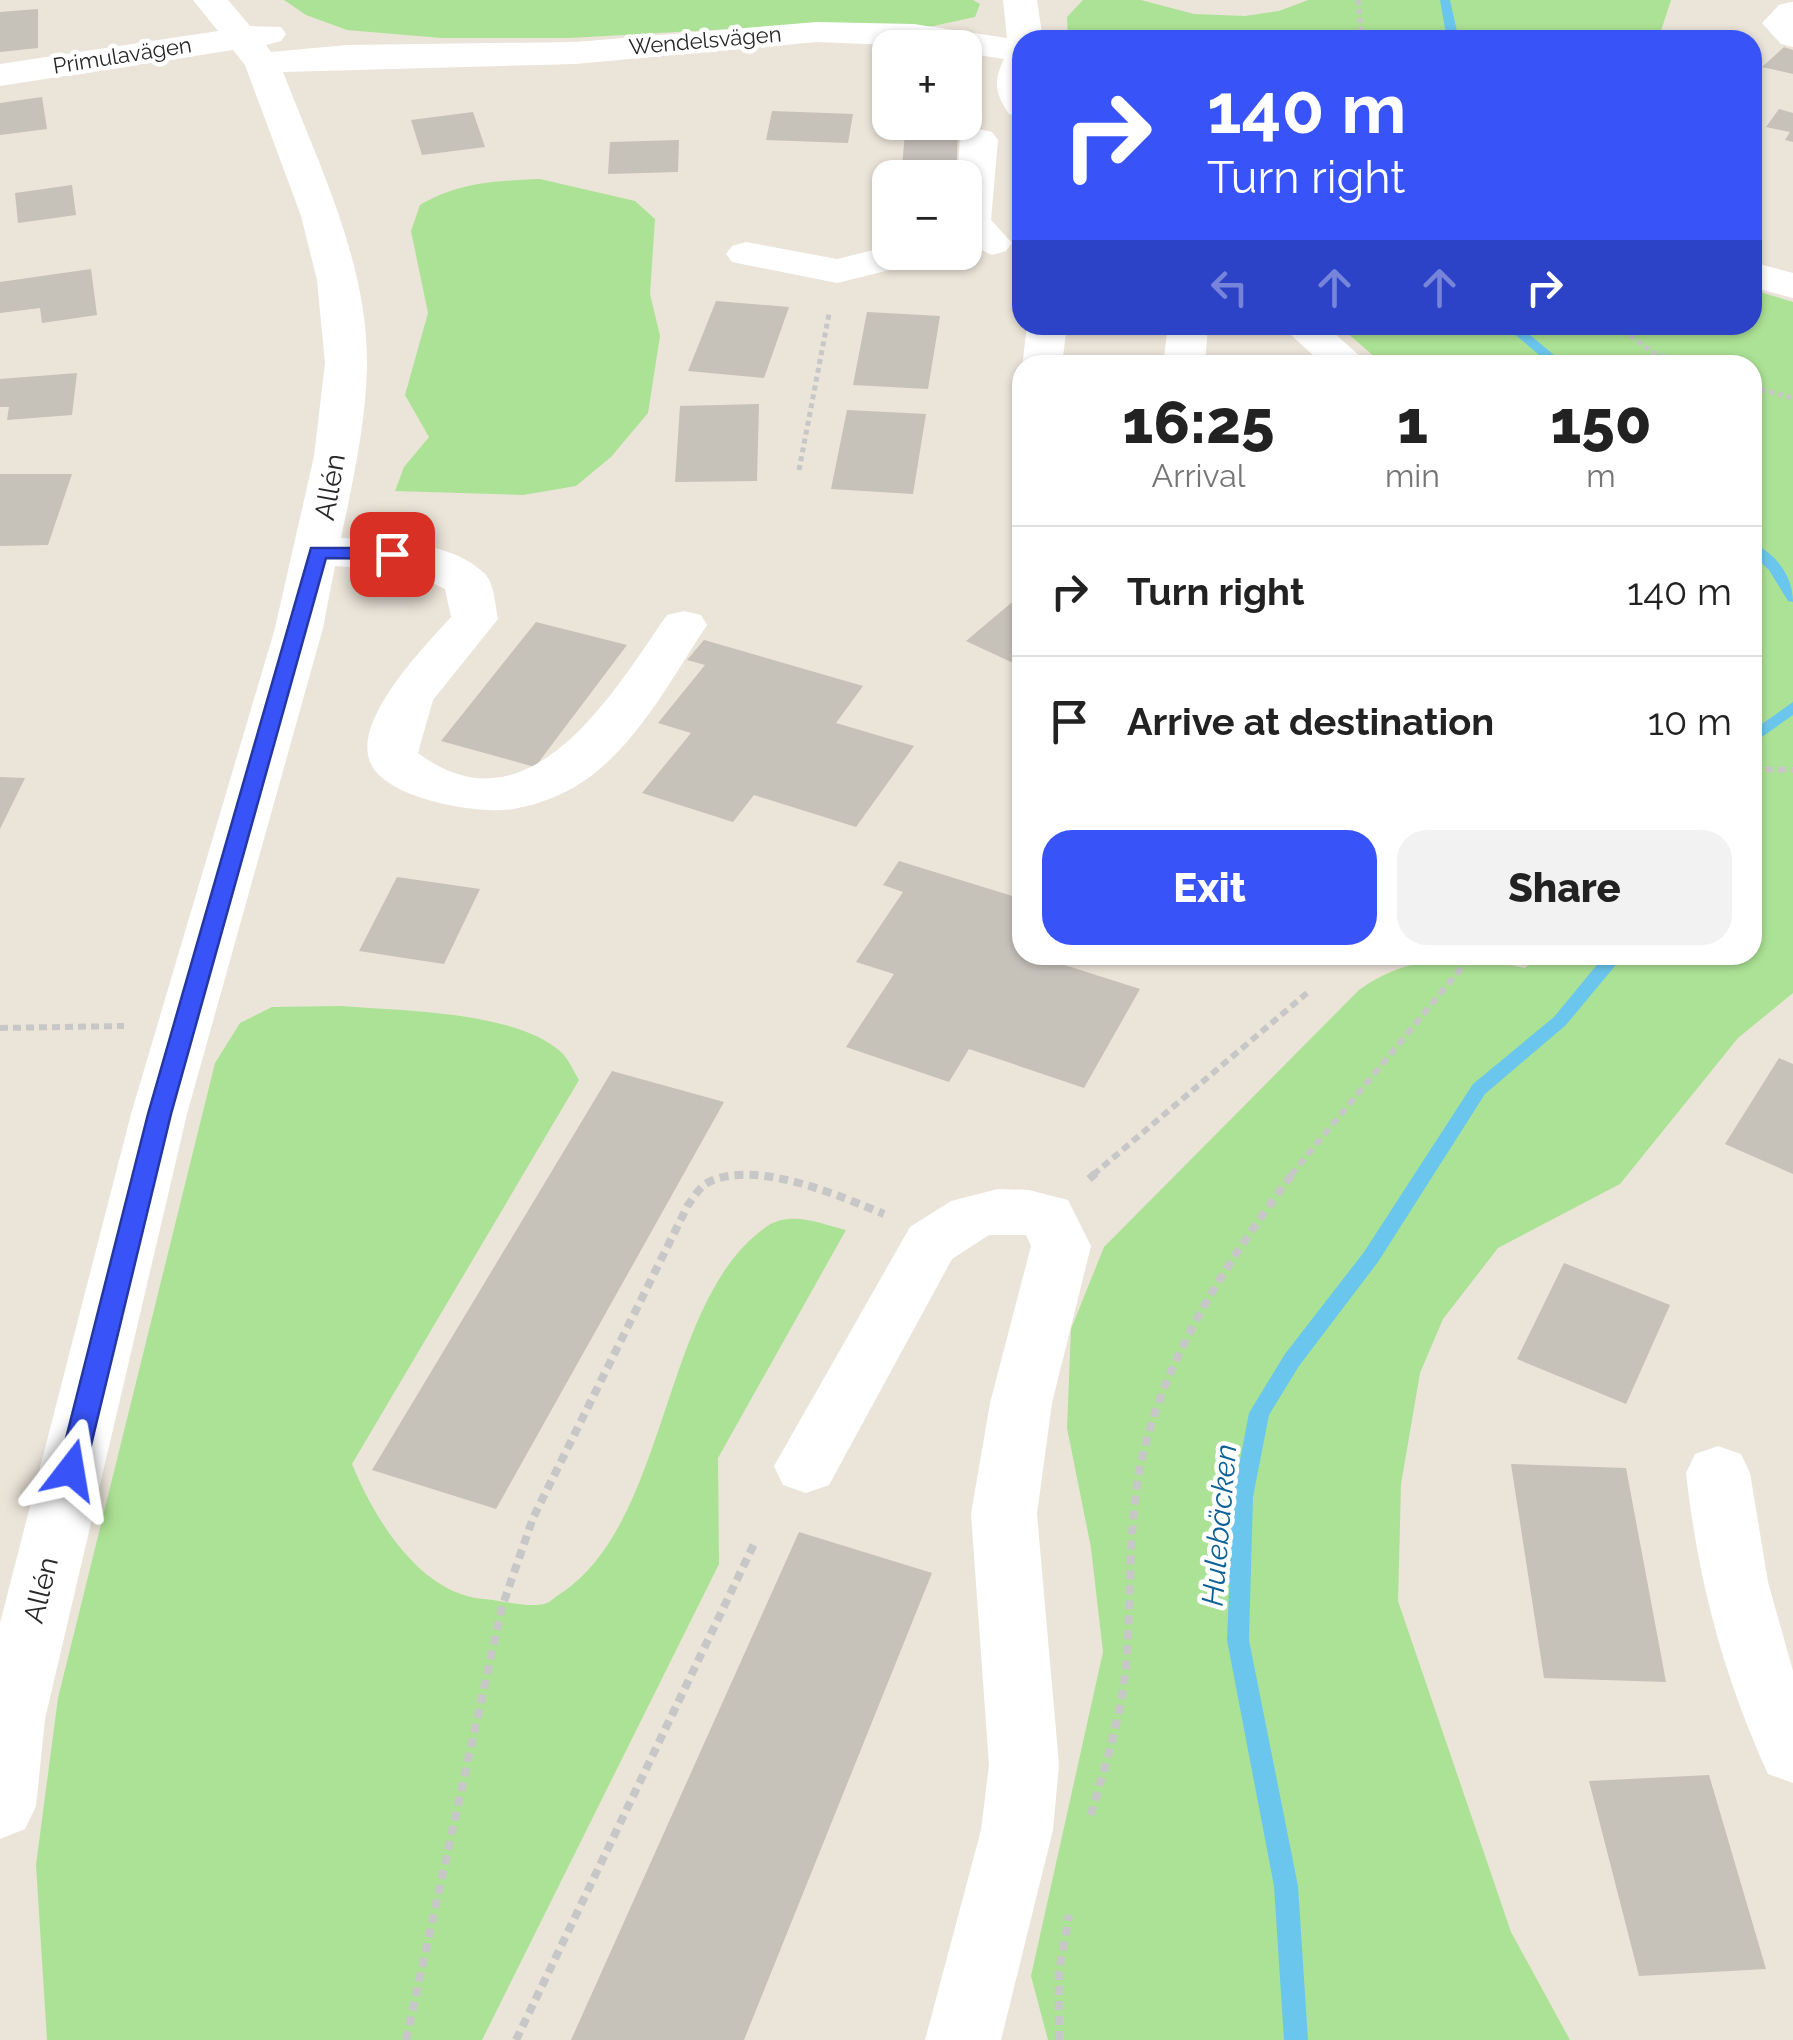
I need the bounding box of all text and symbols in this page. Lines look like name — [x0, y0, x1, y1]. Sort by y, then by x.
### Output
street label: Wendelsvägen — [628, 20, 782, 60]
map controls — [872, 30, 982, 270]
button: + — [872, 30, 982, 140]
street label: Primulavägen — [51, 31, 193, 79]
text: 140 m — [1207, 67, 1407, 149]
icon: right — [1042, 70, 1172, 200]
text: Turn right — [1207, 151, 1405, 204]
button: − — [872, 160, 982, 270]
icon: left — [1202, 260, 1257, 315]
icon: ahead — [1307, 260, 1362, 315]
icon: ahead — [1412, 260, 1467, 315]
icon: right — [1517, 260, 1572, 315]
text: 16:25 — [1122, 387, 1275, 457]
text: 1 — [1397, 387, 1428, 457]
text: 150 — [1550, 387, 1652, 457]
street label: Allén — [308, 451, 352, 523]
text: Arrival — [1152, 457, 1245, 494]
text: min — [1385, 457, 1440, 494]
text: m — [1586, 457, 1616, 494]
pin — [350, 512, 435, 597]
icon: arrive — [365, 527, 420, 582]
icon: right — [1042, 564, 1097, 619]
text: Turn right — [1127, 569, 1304, 614]
text: 140 m — [1627, 569, 1732, 614]
icon: arrive — [1042, 694, 1097, 749]
text: Arrive at destination — [1127, 699, 1494, 744]
text: 10 m — [1648, 699, 1732, 744]
button: Exit — [1042, 830, 1377, 945]
button: Share — [1397, 830, 1732, 945]
position arrow — [19, 1418, 123, 1522]
water label: Hulebäcken — [1194, 1443, 1244, 1607]
street label: Allén — [17, 1554, 65, 1626]

